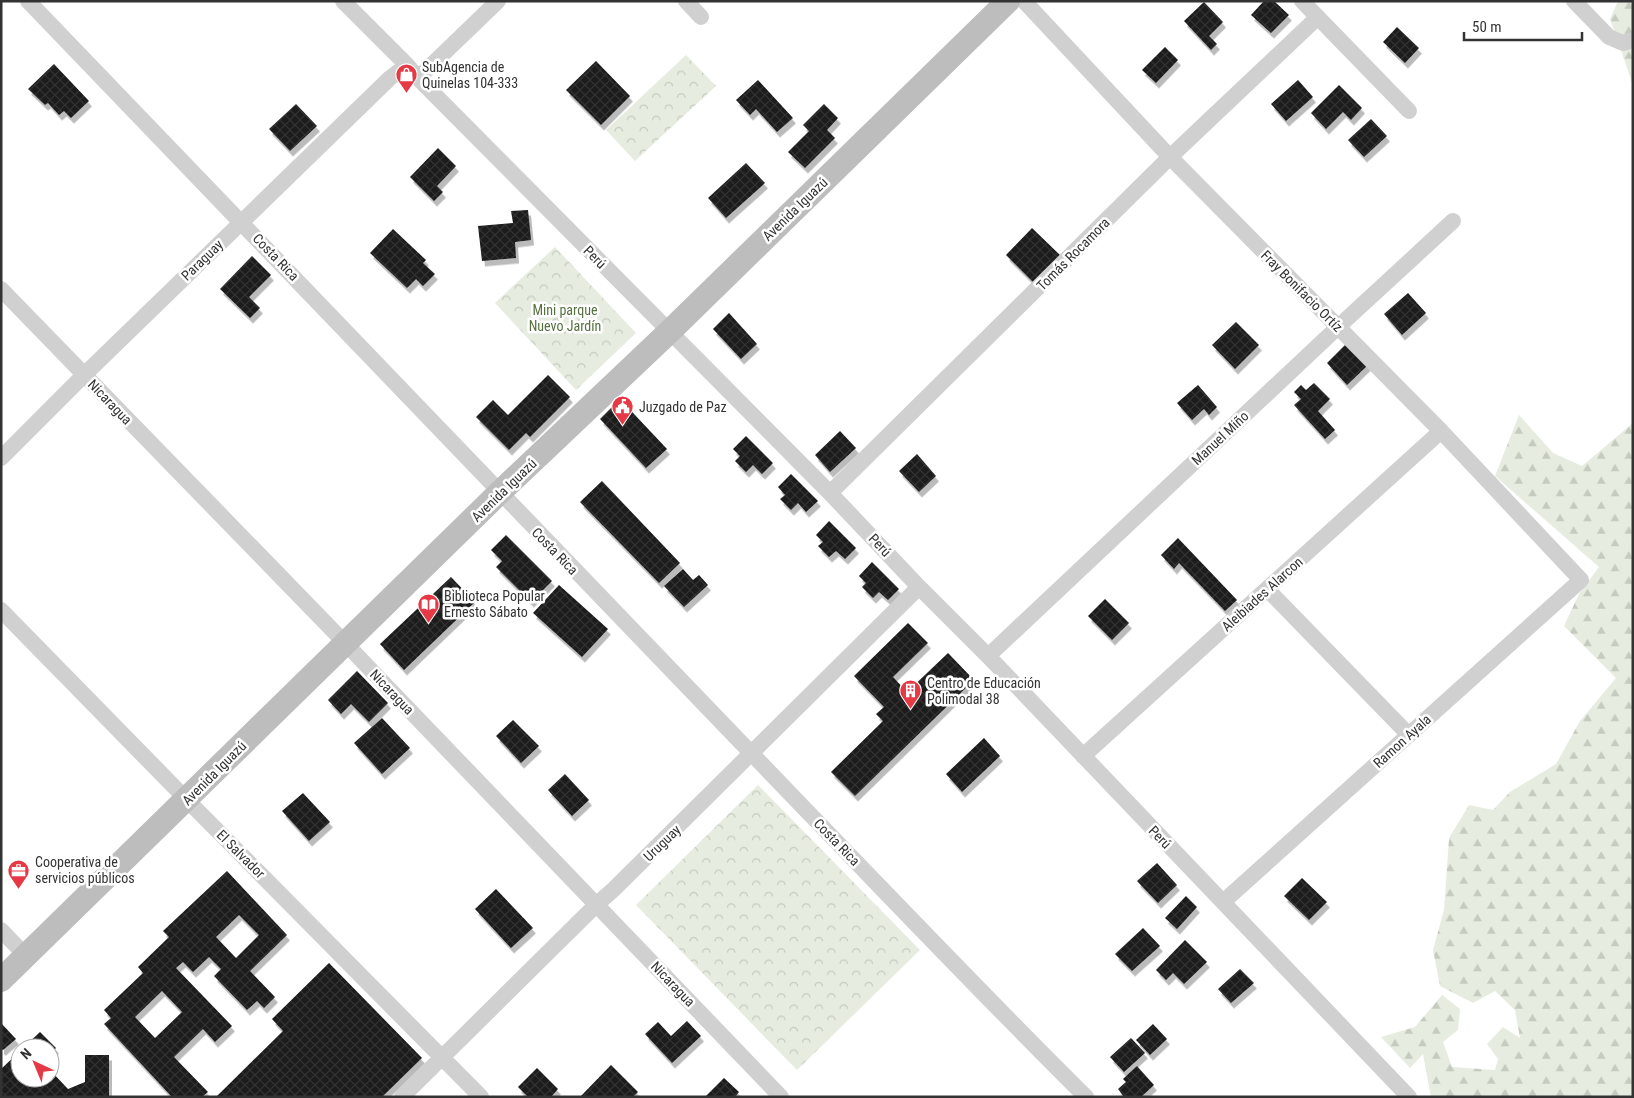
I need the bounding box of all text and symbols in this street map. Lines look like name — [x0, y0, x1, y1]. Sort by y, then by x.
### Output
scale bar — [1464, 10, 1582, 42]
text: 50 m — [1472, 18, 1502, 36]
place label: SubAgencia de Quinelas 104-333 — [422, 59, 518, 91]
shop icon: SubAgencia de Quinelas 104-333 — [394, 63, 418, 94]
street label: Avenida Iguazú — [759, 174, 831, 244]
street label: Tomás Rocamora — [1033, 214, 1113, 294]
street label: Costa Rica — [250, 230, 302, 284]
street label: Paraguay — [178, 236, 226, 284]
street label: Perú — [580, 242, 610, 272]
street label: Fray Bonifacio Ortíz — [1258, 247, 1346, 335]
park label: Mini parque Nuevo Jardín — [529, 302, 601, 334]
street label: Nicaragua — [85, 376, 135, 428]
public building icon: Juzgado de Paz — [611, 395, 635, 426]
place label: Juzgado de Paz — [639, 399, 727, 415]
street label: Manuel Miño — [1188, 408, 1252, 468]
street label: Avenida Iguazú — [468, 455, 540, 525]
street label: Costa Rica — [529, 524, 581, 578]
street label: Perú — [866, 530, 894, 560]
street label: Aleibiades Alarcon — [1218, 553, 1306, 635]
place label: Biblioteca Popular Ernesto Sábato — [444, 588, 545, 620]
library icon: Biblioteca Popular Ernesto Sábato — [416, 592, 440, 623]
street label: Nicaragua — [367, 666, 417, 718]
place label: Centro de Educación Polimodal 38 — [927, 675, 1041, 707]
building icon: Centro de Educación Polimodal 38 — [899, 679, 923, 710]
street label: Ramon Ayala — [1370, 711, 1434, 771]
street label: Avenida Iguazú — [179, 738, 249, 808]
street label: Costa Rica — [811, 815, 863, 869]
street label: Uruguay — [640, 822, 684, 864]
street label: Perú — [1145, 822, 1175, 852]
street label: El Salvador — [214, 827, 268, 881]
place label: Cooperativa de servicios públicos — [35, 854, 135, 886]
office icon: Cooperativa de servicios públicos — [7, 858, 31, 889]
street label: Nicaragua — [648, 958, 698, 1010]
north arrow — [10, 1038, 60, 1088]
text: N — [17, 1045, 35, 1062]

